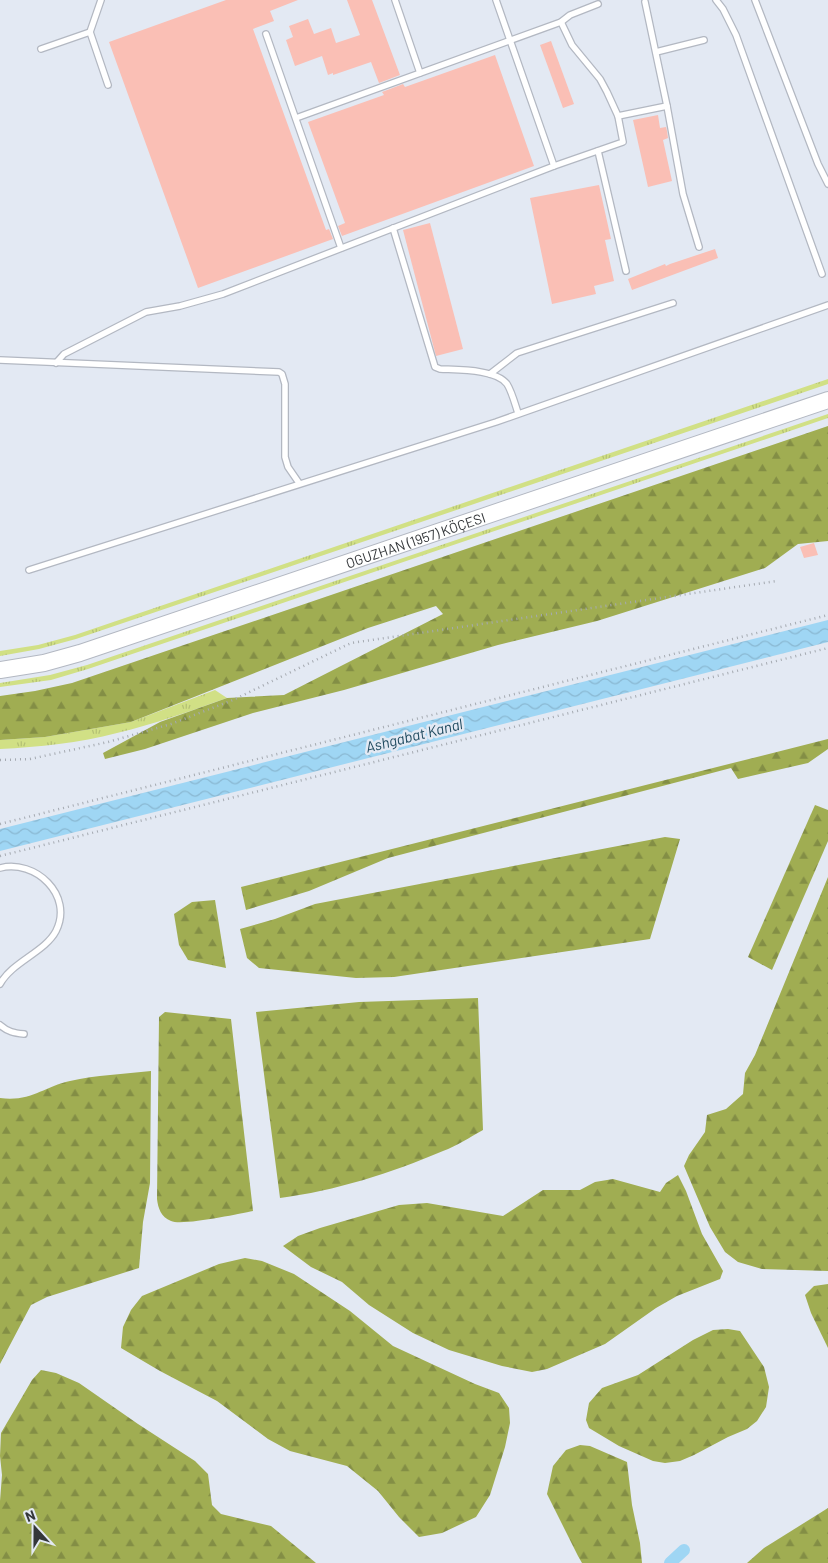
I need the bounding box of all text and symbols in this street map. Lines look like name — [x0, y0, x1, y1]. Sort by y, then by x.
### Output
street label: OGUZHAN (1957) KÖÇESI — [343, 508, 487, 571]
water label: Ashgabat Kanal — [364, 714, 465, 756]
north arrow — [10, 1503, 60, 1553]
text: N — [23, 1506, 38, 1525]

